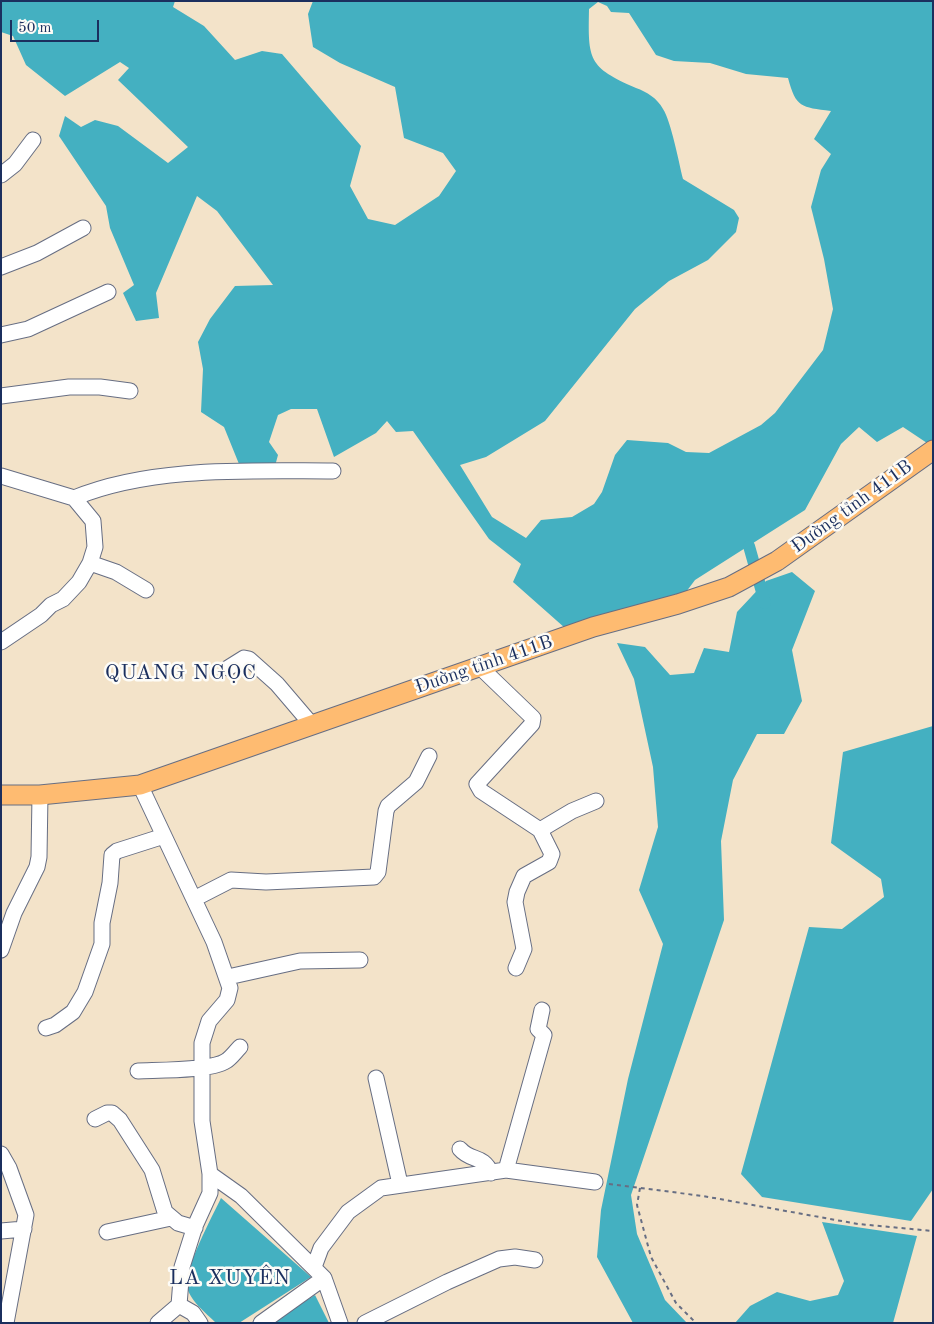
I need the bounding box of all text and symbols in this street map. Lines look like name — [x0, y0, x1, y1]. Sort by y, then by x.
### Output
scale bar — [12, 10, 101, 42]
text: 50 m — [18, 21, 52, 36]
street label: Đường tỉnh 411B — [787, 455, 917, 559]
street label: Đường tỉnh 411B — [412, 631, 556, 699]
district label: QUANG NGỌC — [104, 660, 258, 686]
district label: LA XUYÊN — [168, 1265, 292, 1291]

